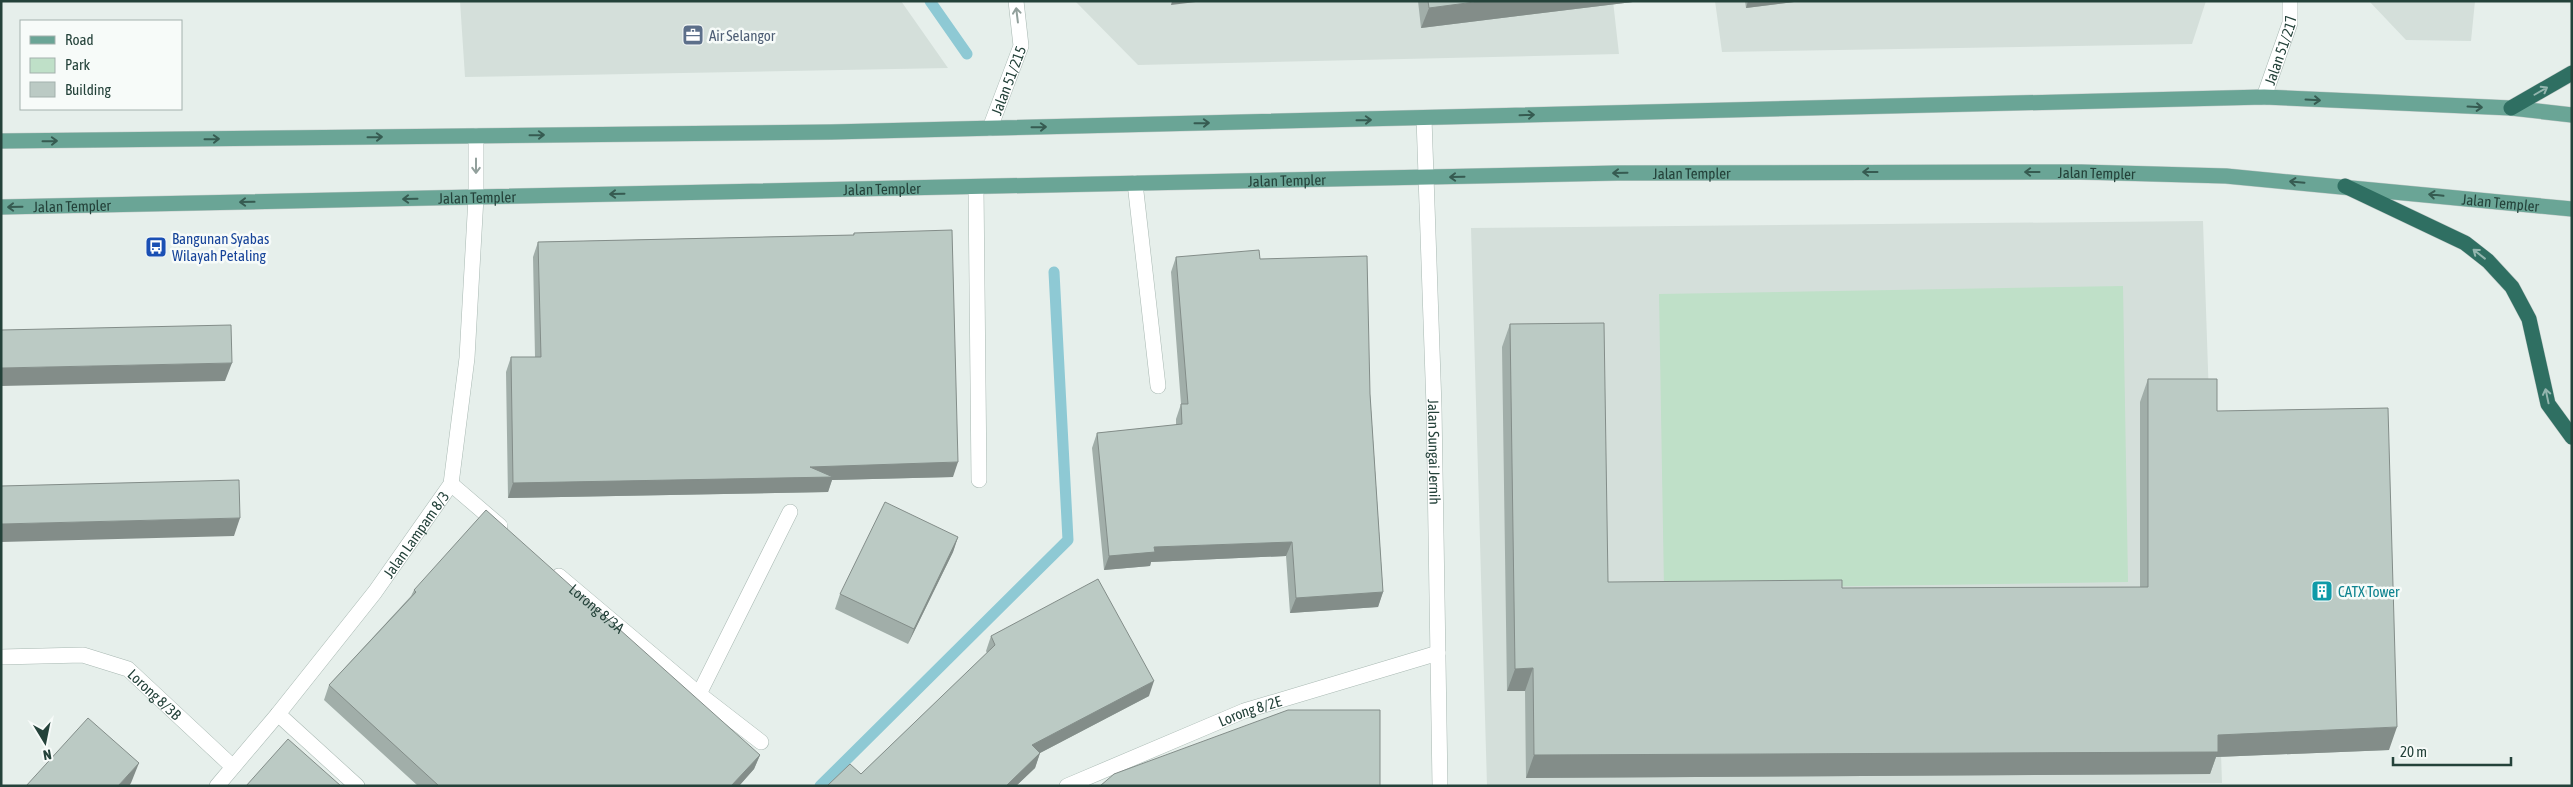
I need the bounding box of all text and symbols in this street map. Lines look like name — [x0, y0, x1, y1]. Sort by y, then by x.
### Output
one-way arrow — [1012, 8, 1022, 24]
street label: Jalan 51/217 — [2261, 15, 2299, 87]
legend — [20, 20, 182, 110]
office icon: Air Selangor — [681, 23, 705, 47]
place label: Air Selangor — [709, 27, 776, 44]
text: Road — [65, 31, 94, 48]
street label: Jalan 51/215 — [987, 43, 1029, 117]
text: Park — [65, 56, 90, 73]
text: Building — [65, 81, 111, 98]
one-way arrow — [2534, 85, 2548, 95]
one-way arrow — [2304, 95, 2320, 104]
one-way arrow — [2467, 102, 2483, 111]
one-way arrow — [1518, 111, 1534, 120]
one-way arrow — [1356, 115, 1372, 124]
one-way arrow — [1193, 119, 1209, 128]
one-way arrow — [1030, 122, 1047, 132]
one-way arrow — [529, 130, 545, 140]
one-way arrow — [366, 132, 383, 142]
one-way arrow — [204, 134, 220, 144]
one-way arrow — [42, 136, 58, 146]
one-way arrow — [471, 158, 481, 174]
street label: Jalan Templer — [2058, 163, 2136, 182]
street label: Jalan Templer — [1653, 164, 1731, 181]
one-way arrow — [1862, 167, 1878, 177]
one-way arrow — [2024, 167, 2040, 177]
one-way arrow — [1612, 168, 1628, 178]
street label: Jalan Templer — [1248, 171, 1326, 189]
one-way arrow — [1450, 172, 1466, 182]
one-way arrow — [2289, 177, 2305, 187]
street label: Jalan Templer — [843, 179, 921, 198]
street label: Jalan Templer — [438, 188, 516, 206]
one-way arrow — [609, 189, 625, 199]
one-way arrow — [2428, 190, 2444, 200]
street label: Jalan Templer — [2461, 190, 2540, 214]
one-way arrow — [402, 194, 418, 203]
street label: Jalan Templer — [33, 196, 112, 215]
one-way arrow — [240, 197, 256, 207]
one-way arrow — [7, 202, 23, 211]
place label: Bangunan Syabas Wilayah Petaling — [172, 230, 269, 264]
bus stop icon: Bangunan Syabas Wilayah Petaling — [144, 235, 168, 259]
one-way arrow — [2472, 249, 2486, 259]
one-way arrow — [2542, 389, 2551, 405]
street label: Jalan Sungai Jernih — [1425, 399, 1444, 505]
street label: Jalan Lampam 8/3 — [379, 488, 452, 581]
building icon: CATX Tower — [2310, 579, 2334, 603]
street label: Lorong 8/3A — [566, 580, 629, 637]
place label: CATX Tower — [2338, 583, 2400, 600]
street label: Lorong 8/3B — [125, 665, 185, 723]
street label: Lorong 8/2E — [1216, 692, 1284, 729]
north arrow — [20, 717, 70, 767]
scale bar — [2393, 734, 2510, 766]
text: 20 m — [2400, 743, 2427, 760]
text: N — [42, 746, 53, 763]

